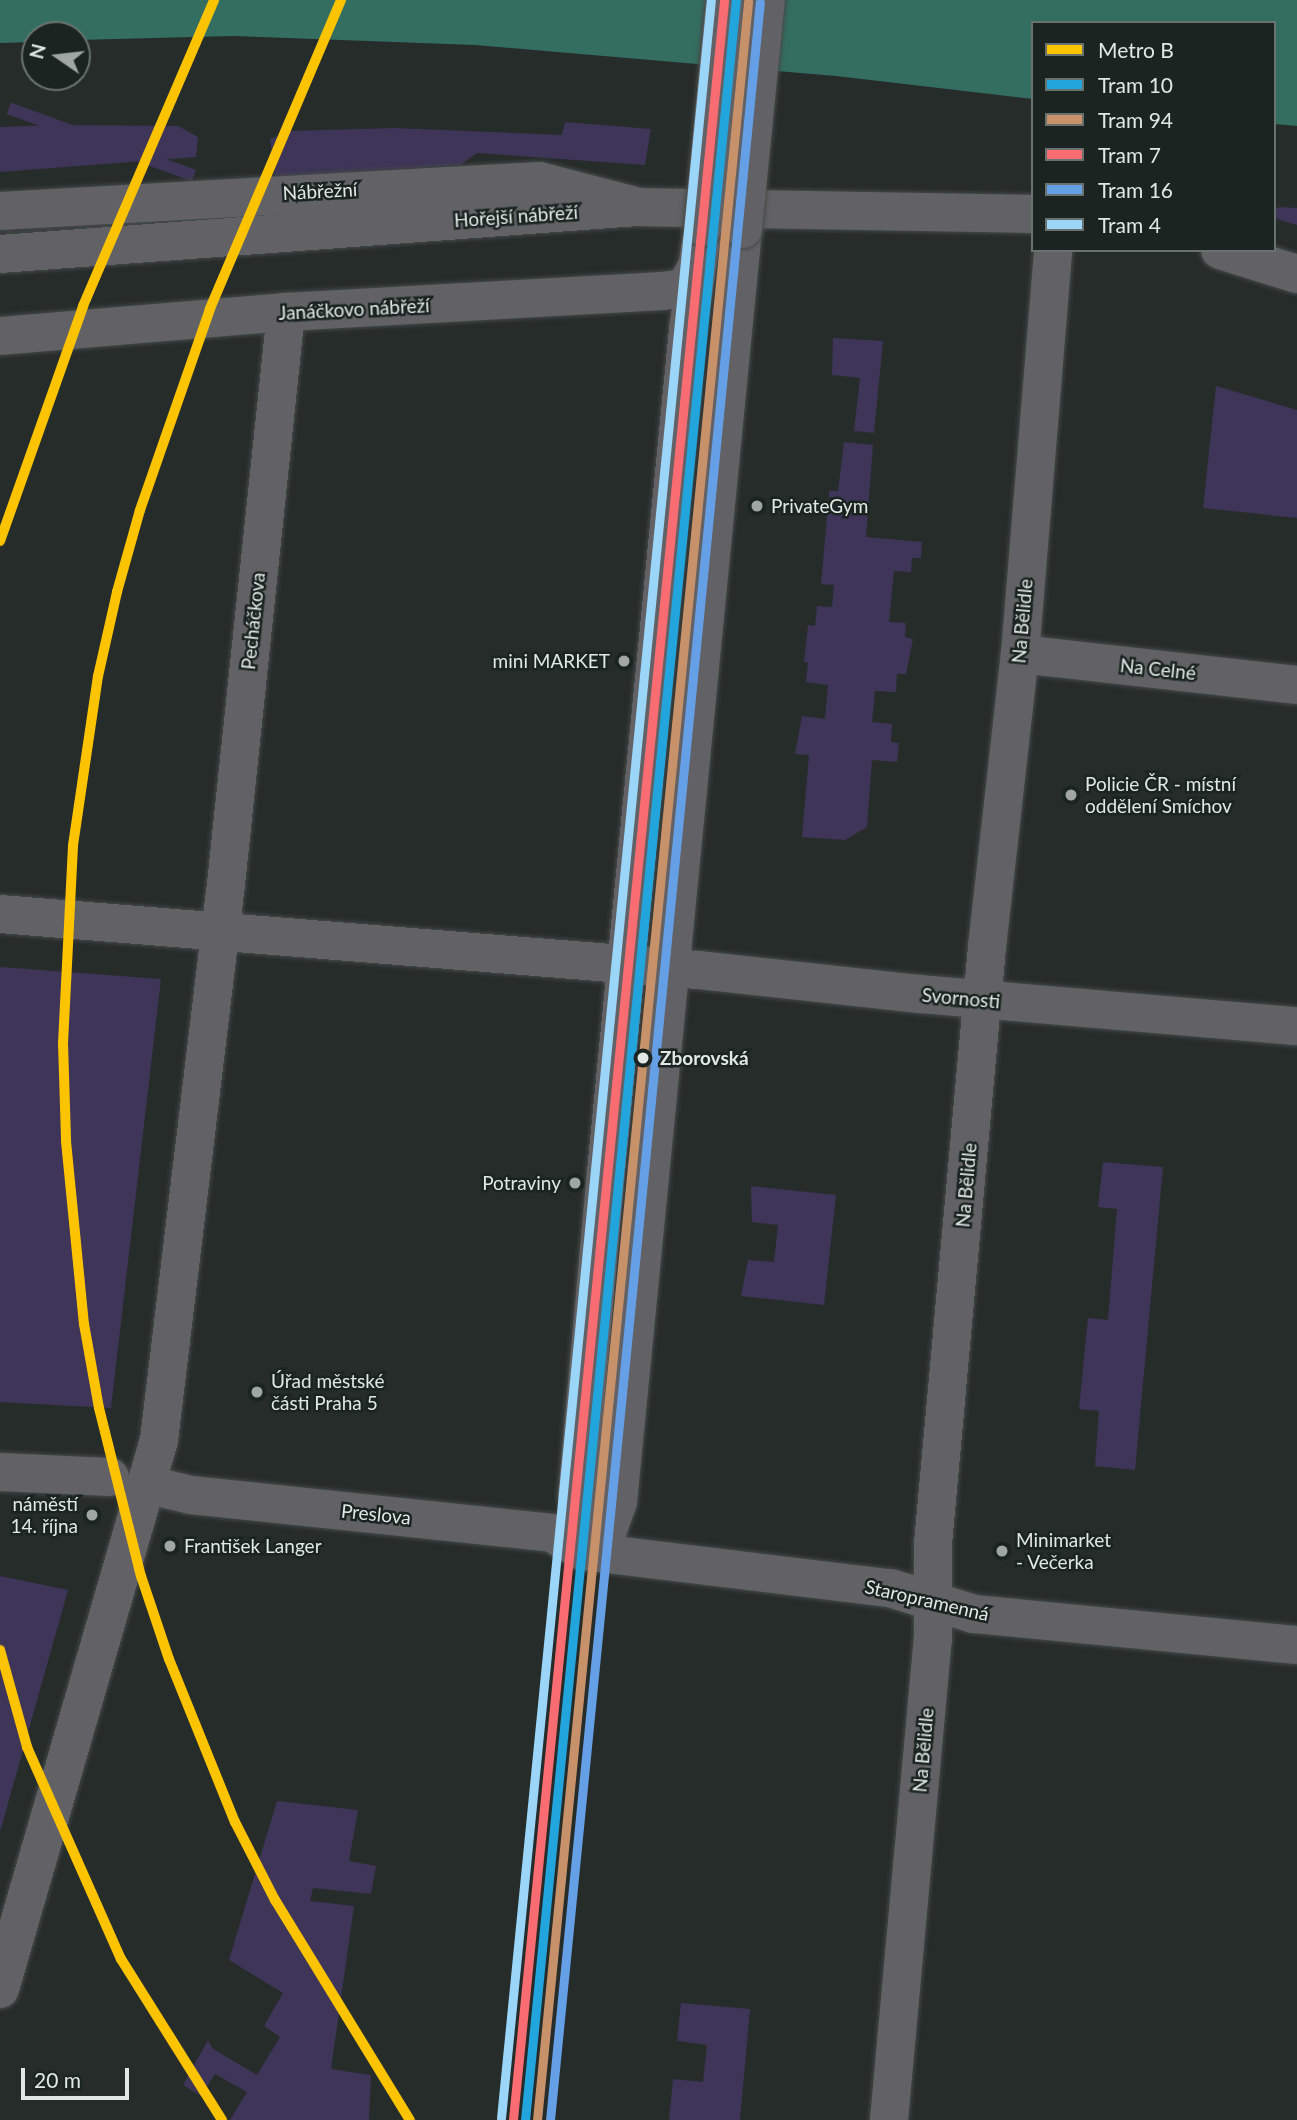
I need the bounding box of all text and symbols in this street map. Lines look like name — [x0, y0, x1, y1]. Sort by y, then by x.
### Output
north arrow — [21, 21, 91, 91]
legend — [1031, 21, 1276, 252]
text: Metro B — [1098, 37, 1174, 62]
text: N — [24, 41, 50, 61]
text: Tram 10 — [1098, 72, 1173, 97]
text: Tram 94 — [1098, 107, 1173, 132]
text: Tram 7 — [1098, 142, 1161, 167]
text: Tram 16 — [1098, 177, 1173, 202]
street label: Nábřežní — [282, 178, 358, 204]
street label: Hořejší nábřeží — [453, 200, 579, 232]
text: Tram 4 — [1098, 212, 1161, 237]
street label: Janáčkovo nábřeží — [278, 294, 430, 324]
place label: PrivateGym — [771, 495, 868, 517]
marker: PrivateGym — [749, 498, 765, 514]
street label: Pecháčkova — [237, 571, 269, 671]
street label: Na Bělidle — [1007, 578, 1037, 664]
place label: mini MARKET — [493, 650, 610, 672]
marker: mini MARKET — [616, 653, 632, 669]
street label: Na Celné — [1119, 654, 1197, 684]
place label: Policie ČR - místní oddělení Smíchov — [1085, 773, 1236, 817]
marker: Policie ČR - místní oddělení Smíchov — [1063, 787, 1079, 803]
street label: Svornosti — [921, 983, 1001, 1013]
marker: Zborovská — [632, 1047, 654, 1069]
place label: Zborovská — [660, 1047, 749, 1069]
street label: Na Bělidle — [951, 1142, 981, 1228]
place label: Potraviny — [482, 1172, 561, 1194]
marker: Potraviny — [567, 1175, 583, 1191]
place label: Úřad městské části Praha 5 — [271, 1370, 384, 1414]
marker: Úřad městské části Praha 5 — [249, 1384, 265, 1400]
place label: náměstí 14. října — [11, 1493, 78, 1537]
street label: Preslova — [340, 1499, 412, 1529]
marker: náměstí 14. října — [84, 1507, 100, 1523]
place label: Minimarket - Večerka — [1016, 1529, 1111, 1573]
place label: František Langer — [184, 1535, 322, 1557]
marker: František Langer — [162, 1538, 178, 1554]
marker: Minimarket - Večerka — [994, 1543, 1010, 1559]
street label: Staropramenná — [863, 1575, 991, 1625]
street label: Na Bělidle — [908, 1707, 938, 1793]
scale bar — [24, 2054, 133, 2098]
text: 20 m — [34, 2067, 81, 2092]

